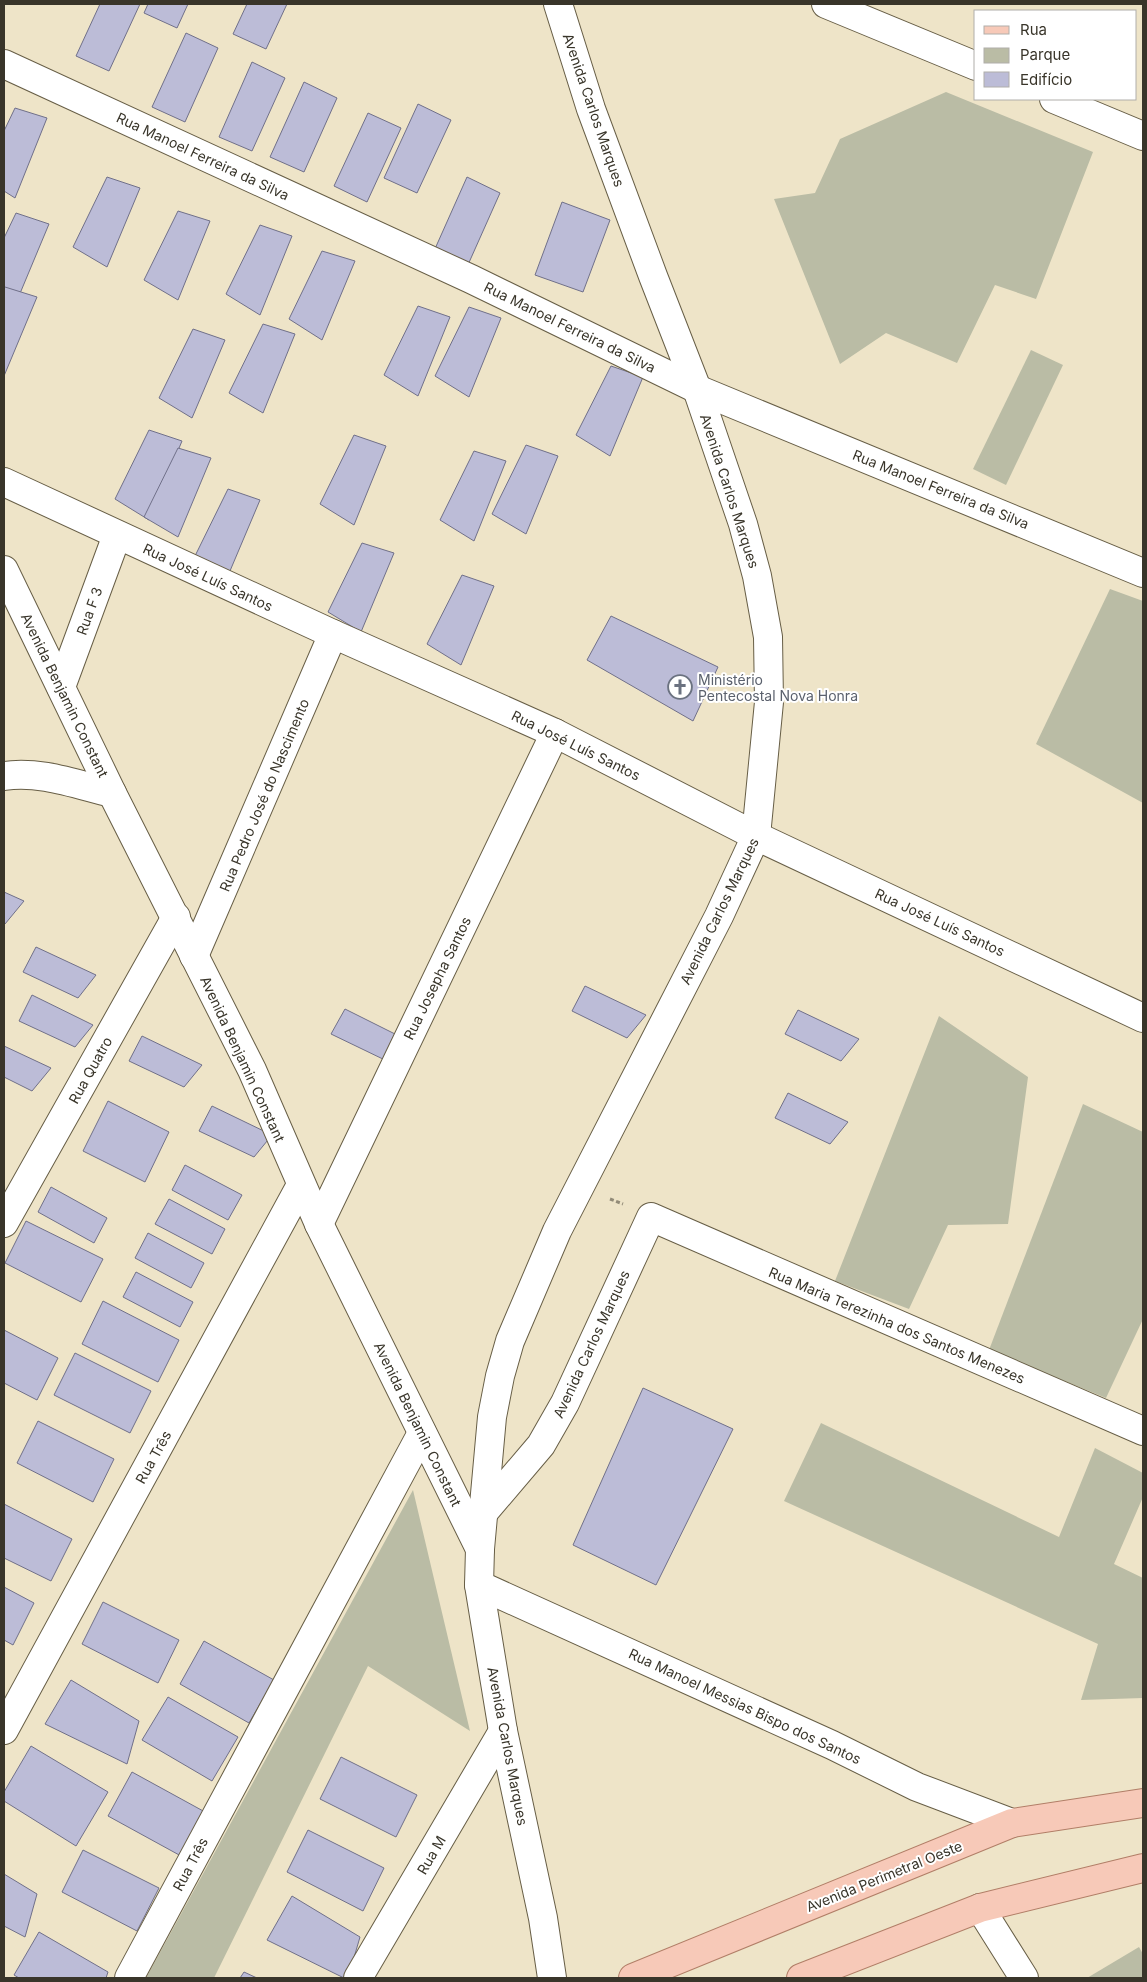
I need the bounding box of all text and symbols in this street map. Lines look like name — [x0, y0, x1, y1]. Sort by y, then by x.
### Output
legend — [974, 10, 1137, 100]
text: Rua — [1020, 20, 1047, 39]
street label: Avenida Carlos Marques — [560, 31, 628, 189]
text: Parque — [1020, 45, 1070, 64]
text: Edifício — [1020, 70, 1072, 89]
street label: Rua Manoel Ferreira da Silva — [114, 108, 292, 204]
street label: Rua Manoel Ferreira da Silva — [481, 278, 659, 376]
street label: Avenida Carlos Marques — [697, 412, 763, 570]
street label: Rua Manoel Ferreira da Silva — [850, 446, 1032, 532]
street label: Rua José Luís Santos — [140, 539, 276, 615]
street label: Rua F 3 — [72, 585, 106, 637]
street label: Avenida Benjamin Constant — [18, 610, 112, 780]
place label: Ministério Pentecostal Nova Honra — [698, 671, 858, 704]
church icon: Ministério Pentecostal Nova Honra — [667, 674, 693, 700]
street label: Rua Pedro José do Nascimento — [216, 696, 312, 894]
street label: Rua José Luís Santos — [509, 706, 643, 784]
street label: Avenida Carlos Marques — [676, 835, 762, 987]
street label: Rua José Luís Santos — [872, 884, 1008, 960]
street label: Rua Josepha Santos — [400, 914, 474, 1042]
street label: Avenida Benjamin Constant — [197, 973, 289, 1145]
street label: Rua Quatro — [65, 1034, 115, 1106]
street label: Rua Maria Terezinha dos Santos Menezes — [766, 1263, 1028, 1387]
street label: Avenida Carlos Marques — [549, 1267, 633, 1421]
street label: Avenida Benjamin Constant — [371, 1339, 465, 1509]
street label: Rua Três — [132, 1428, 174, 1486]
street label: Rua Manoel Messias Bispo dos Santos — [626, 1645, 864, 1767]
street label: Avenida Carlos Marques — [484, 1665, 532, 1827]
street label: Rua M — [413, 1833, 449, 1877]
street label: Rua Três — [169, 1834, 211, 1894]
street label: Avenida Perimetral Oeste — [804, 1837, 964, 1915]

